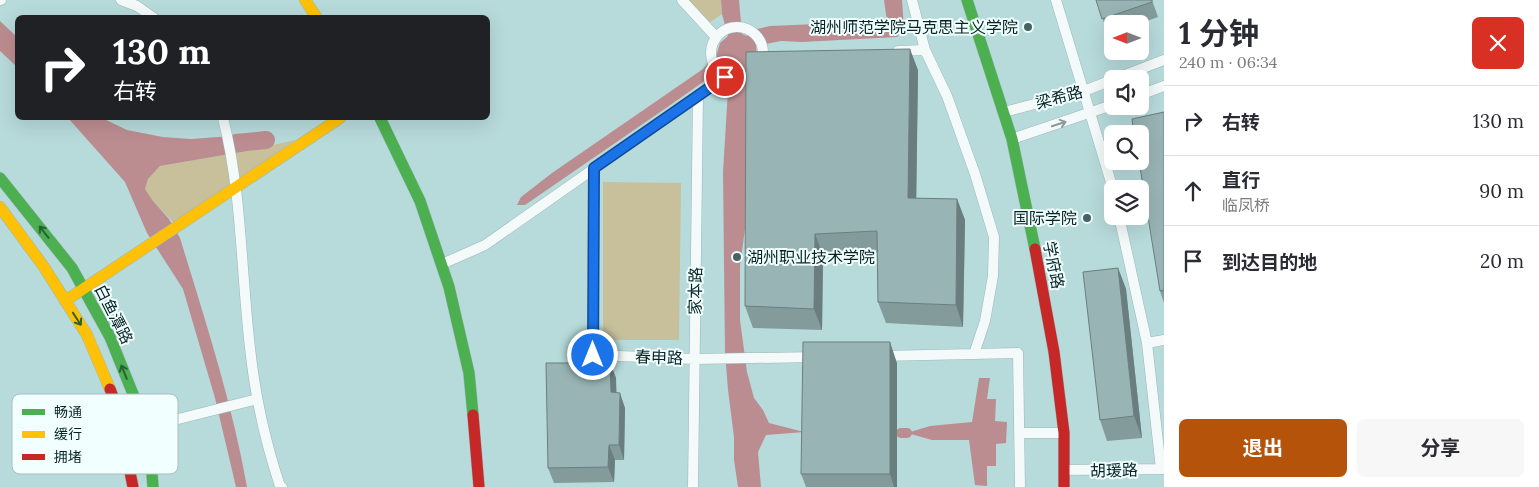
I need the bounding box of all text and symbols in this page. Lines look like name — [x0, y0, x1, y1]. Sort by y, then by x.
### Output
text: 1 分钟 — [1179, 14, 1259, 52]
north arrow — [1104, 15, 1149, 60]
map controls — [1104, 15, 1149, 225]
place label: 湖州师范学院马克思主义学院 — [810, 17, 1018, 37]
button: close — [1472, 17, 1524, 69]
marker: 湖州师范学院马克思主义学院 — [1022, 21, 1034, 33]
text: 130 m — [113, 29, 210, 74]
icon: right — [30, 35, 95, 100]
text: 240 m · 06:34 — [1179, 52, 1278, 72]
pin — [704, 56, 746, 98]
icon: arrive — [711, 63, 739, 91]
button: sound — [1104, 70, 1149, 115]
text: 右转 — [113, 77, 157, 105]
street label: 梁希路 — [1033, 81, 1085, 113]
icon: right — [1179, 107, 1207, 135]
text: 130 m — [1473, 109, 1524, 133]
text: 右转 — [1222, 110, 1260, 134]
one-way arrow — [1050, 118, 1066, 128]
button: search — [1104, 125, 1149, 170]
text: 直行 — [1222, 168, 1260, 192]
icon: ahead — [1179, 177, 1207, 205]
text: 90 m — [1479, 179, 1524, 203]
button: layers — [1104, 180, 1149, 225]
text: 临凤桥 — [1222, 195, 1270, 215]
place label: 国际学院 — [1013, 208, 1077, 228]
marker: 国际学院 — [1081, 212, 1093, 224]
one-way arrow — [38, 226, 49, 239]
street label: 学府路 — [1040, 240, 1068, 290]
place label: 湖州职业技术学院 — [747, 247, 875, 267]
icon: arrive — [1179, 247, 1207, 275]
text: 20 m — [1480, 249, 1524, 273]
text: 到达目的地 — [1222, 250, 1317, 274]
marker: 湖州职业技术学院 — [731, 251, 743, 263]
street label: 家本路 — [685, 267, 705, 315]
street label: 白鱼潭路 — [91, 281, 137, 347]
one-way arrow — [72, 312, 82, 326]
position arrow — [566, 328, 618, 380]
street label: 春申路 — [635, 346, 683, 368]
one-way arrow — [119, 365, 129, 380]
legend — [12, 394, 178, 474]
text: 畅通 — [54, 403, 82, 421]
button: 退出 — [1179, 419, 1347, 477]
button: 分享 — [1357, 419, 1524, 477]
text: 缓行 — [54, 425, 82, 443]
text: 拥堵 — [54, 448, 82, 466]
street label: 胡瑗路 — [1090, 460, 1138, 480]

